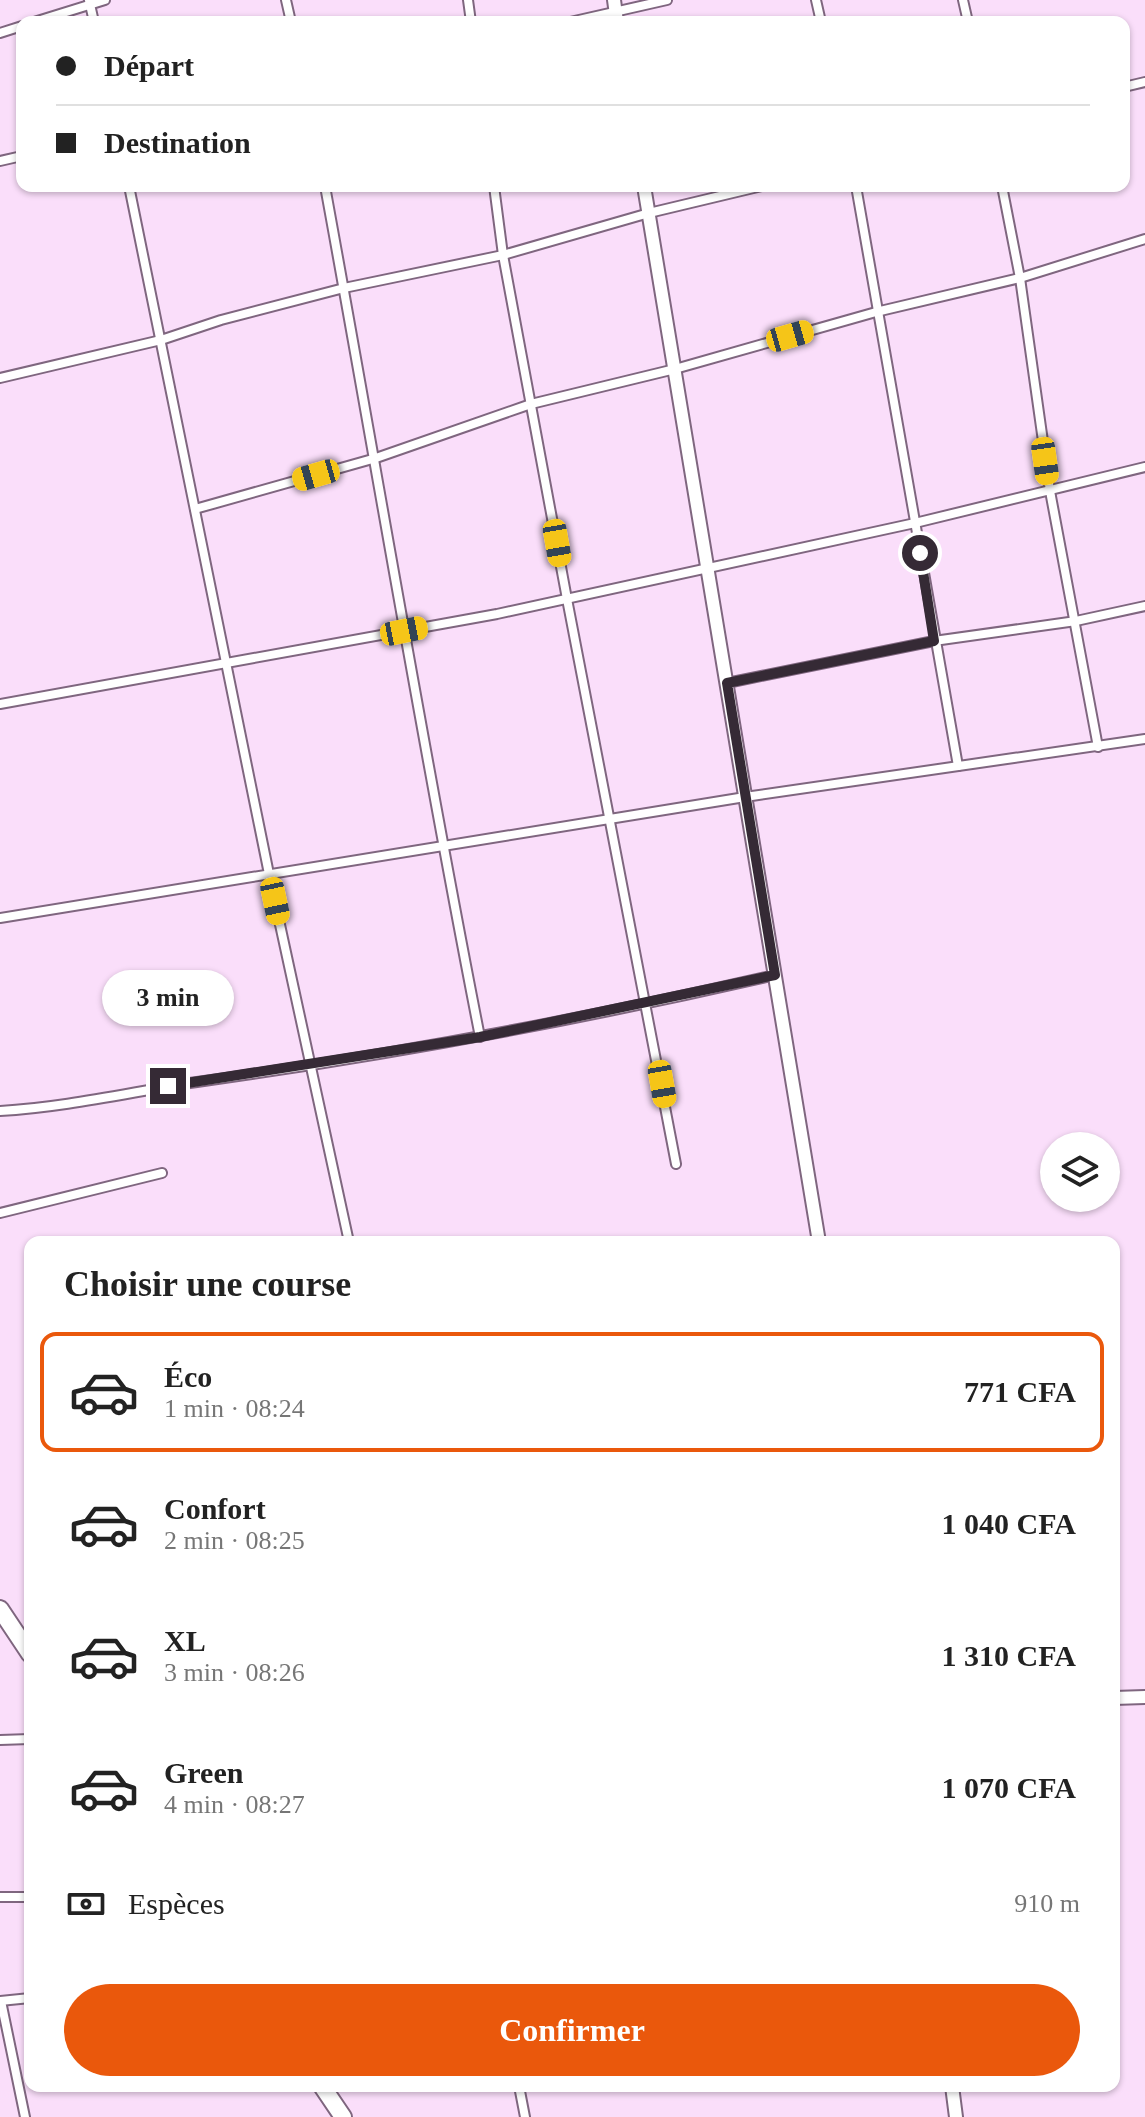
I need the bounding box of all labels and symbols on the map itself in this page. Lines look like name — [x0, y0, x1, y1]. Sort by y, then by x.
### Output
car — [764, 318, 816, 354]
car — [1030, 436, 1060, 486]
car — [290, 457, 342, 493]
car — [541, 517, 573, 569]
route start — [902, 535, 938, 571]
car — [378, 615, 430, 647]
car — [258, 875, 292, 927]
callout: 3 min — [102, 970, 234, 1026]
car — [646, 1058, 678, 1110]
route end — [150, 1068, 186, 1104]

